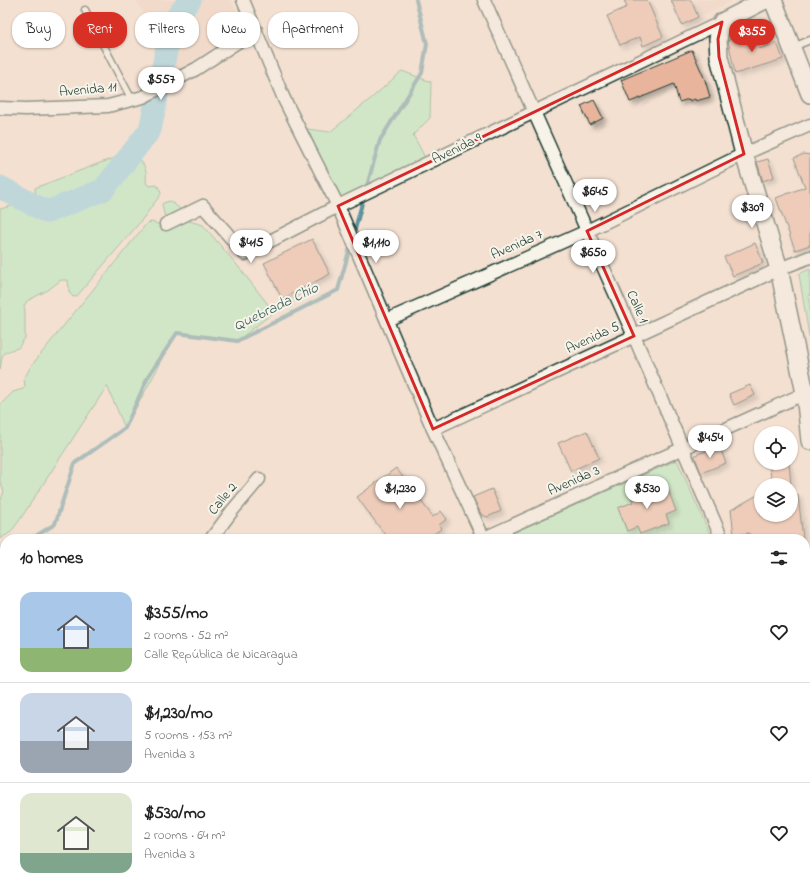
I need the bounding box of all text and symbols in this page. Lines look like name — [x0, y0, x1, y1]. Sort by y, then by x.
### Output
chip: Buy — [12, 12, 65, 48]
chip: Rent — [73, 12, 127, 48]
chip: Filters — [135, 12, 199, 48]
chip: New — [207, 12, 260, 48]
chip: Apartment — [268, 12, 358, 48]
pin: $355 — [728, 19, 776, 53]
text: $355 — [738, 22, 766, 41]
pin: $557 — [137, 67, 185, 101]
text: $557 — [147, 70, 175, 89]
street label: Avenida 11 — [58, 77, 118, 103]
street label: Avenida 9 — [428, 128, 486, 170]
pin: $645 — [571, 179, 619, 213]
text: $645 — [582, 182, 608, 201]
pin: $309 — [728, 195, 776, 229]
text: $309 — [741, 198, 763, 217]
street label: Avenida 7 — [488, 224, 547, 266]
pin: $415 — [227, 230, 275, 264]
pin: $1,110 — [343, 230, 409, 264]
text: $415 — [239, 233, 263, 252]
text: $1,110 — [362, 233, 390, 252]
pin: $650 — [569, 240, 617, 274]
text: $650 — [580, 243, 606, 262]
water label: Quebrada Chío — [230, 276, 323, 337]
street label: Calle 1 — [620, 287, 654, 327]
street label: Avenida 5 — [563, 316, 623, 360]
pin: $454 — [686, 425, 734, 459]
map controls — [754, 426, 798, 522]
button: locate — [754, 426, 798, 470]
text: $454 — [697, 428, 723, 447]
street label: Avenida 3 — [545, 460, 604, 502]
pin: $1,230 — [367, 476, 433, 510]
pin: $530 — [623, 476, 671, 510]
street label: Calle 2 — [203, 478, 243, 520]
button: layers — [754, 478, 798, 522]
text: $1,230 — [384, 479, 416, 498]
text: $530 — [634, 479, 660, 498]
text: 10 homes — [20, 546, 83, 571]
icon: filters — [768, 547, 790, 569]
text: $355/mo — [144, 601, 208, 626]
icon: home — [52, 608, 100, 656]
icon: heart — [768, 621, 790, 643]
text: 2 rooms · 52 m² — [144, 626, 228, 645]
text: Calle República de Nicaragua — [144, 645, 298, 664]
text: $1,230/mo — [144, 701, 213, 726]
icon: home — [52, 709, 100, 757]
icon: heart — [768, 722, 790, 744]
text: 5 rooms · 153 m² — [144, 726, 232, 745]
text: Avenida 3 — [144, 745, 195, 764]
text: $530/mo — [144, 801, 206, 826]
icon: home — [52, 809, 100, 857]
icon: heart — [768, 822, 790, 844]
text: 2 rooms · 64 m² — [144, 826, 226, 845]
text: Avenida 3 — [144, 845, 195, 864]

